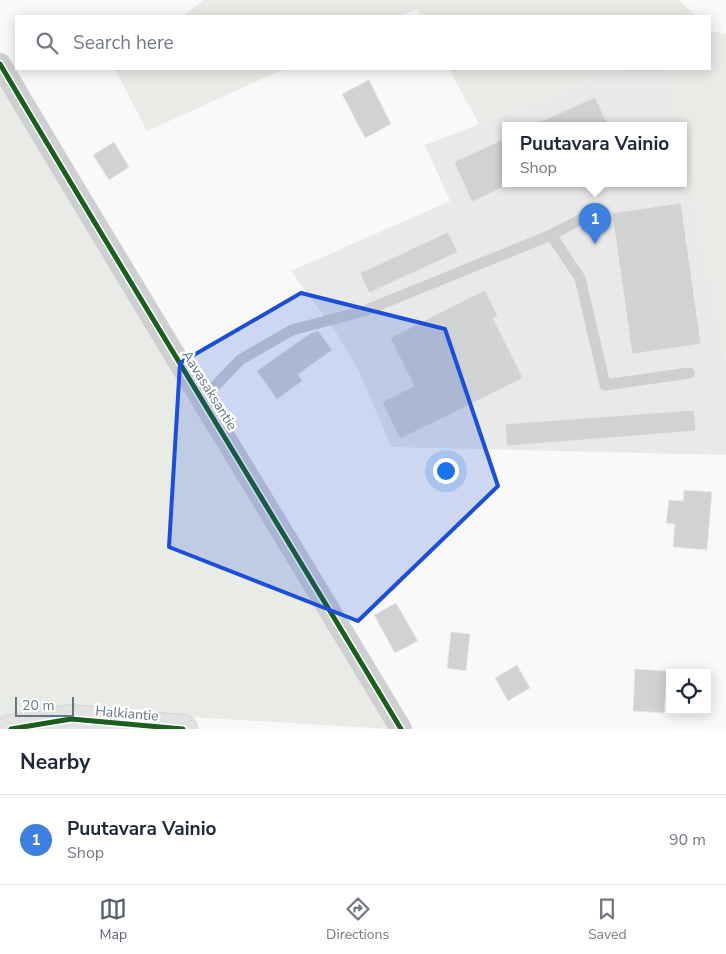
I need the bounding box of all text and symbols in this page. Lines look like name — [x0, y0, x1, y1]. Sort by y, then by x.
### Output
search box — [15, 15, 711, 70]
icon: search — [33, 29, 61, 57]
text: Search here — [73, 30, 174, 56]
popup — [502, 122, 687, 187]
text: Puutavara Vainio — [520, 131, 669, 157]
text: Shop — [520, 157, 557, 179]
pin: 1 — [579, 203, 611, 244]
street label: Aavasaksantie — [177, 347, 242, 434]
your location — [433, 458, 459, 484]
map controls — [666, 669, 711, 714]
button: locate — [666, 669, 711, 714]
scale bar — [15, 694, 74, 717]
text: 20 m — [22, 696, 54, 715]
street label: Halkiantie — [95, 701, 159, 726]
text: Nearby — [20, 748, 90, 776]
text: Puutavara Vainio — [67, 816, 216, 842]
text: 1 — [31, 829, 41, 851]
text: 90 m — [669, 829, 706, 851]
text: Shop — [67, 842, 104, 864]
tab: Map — [99, 895, 127, 944]
tab: Directions — [326, 895, 389, 944]
tab: Saved — [588, 895, 627, 944]

